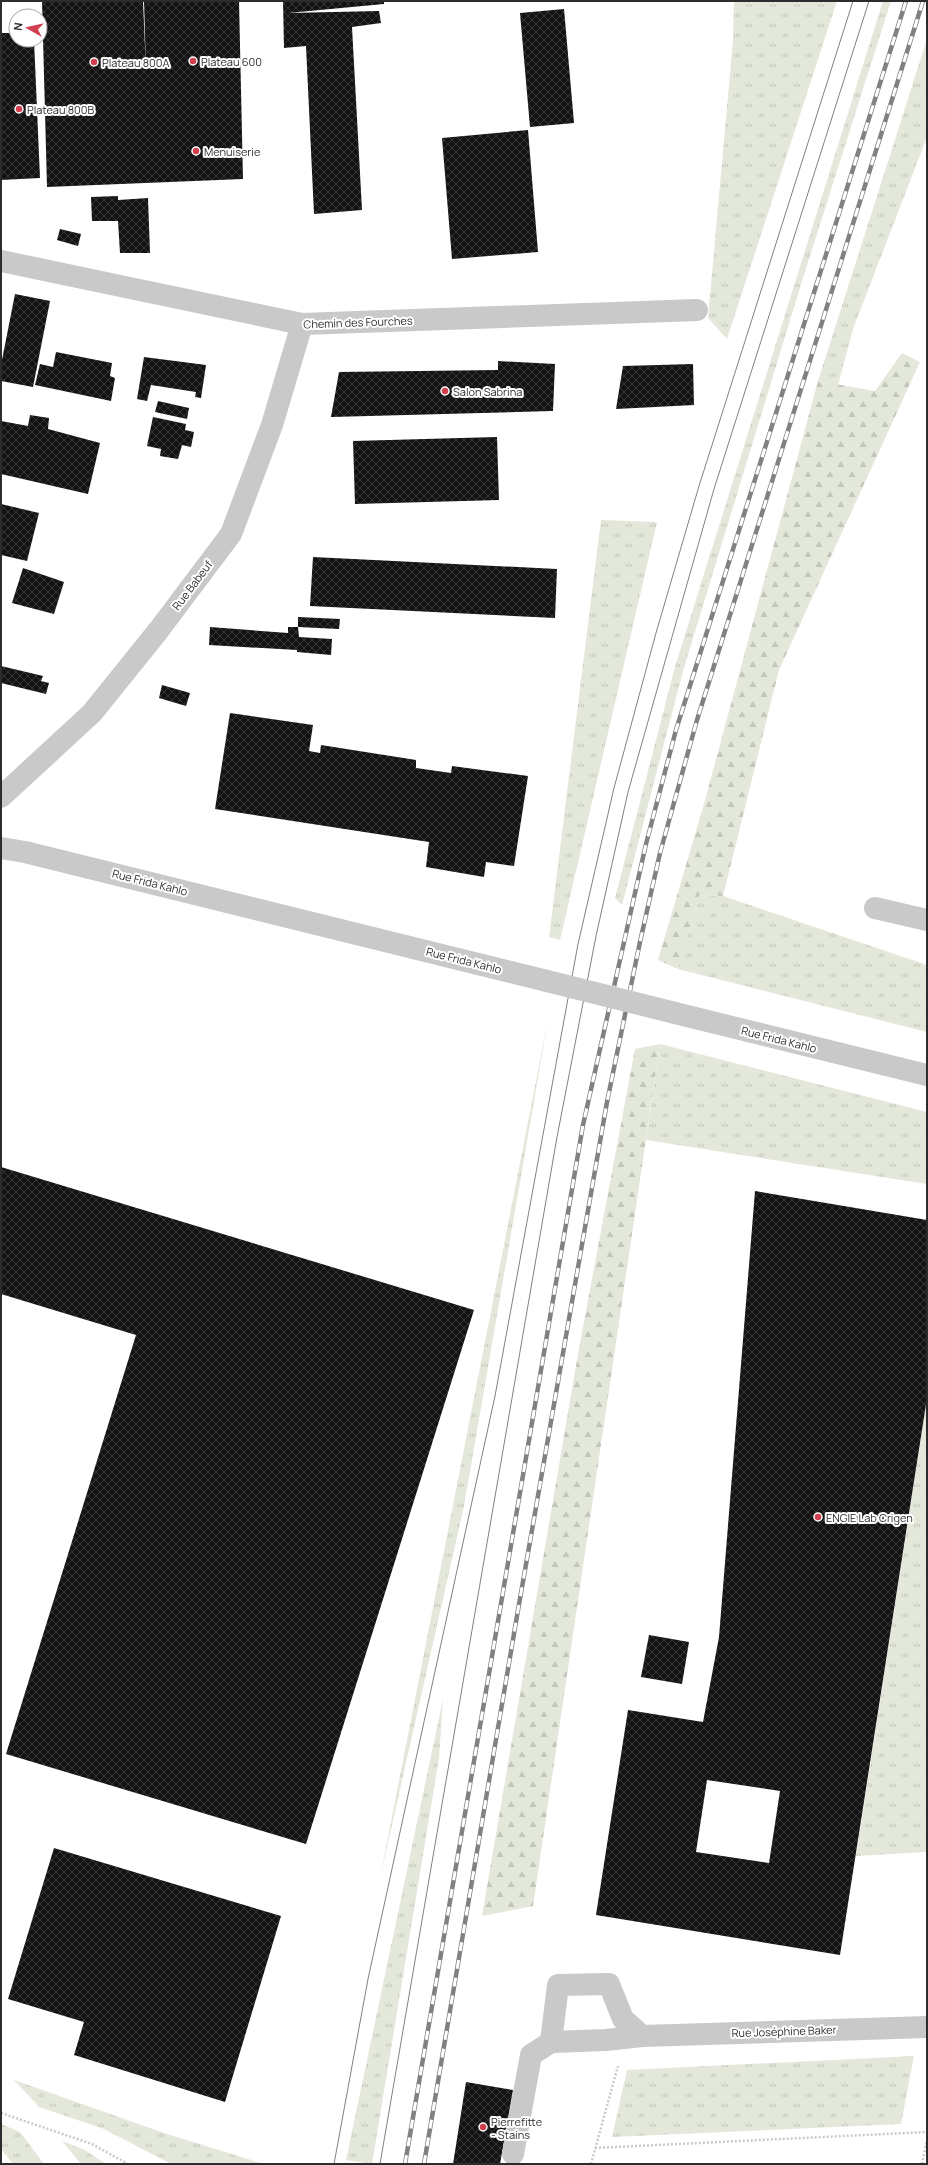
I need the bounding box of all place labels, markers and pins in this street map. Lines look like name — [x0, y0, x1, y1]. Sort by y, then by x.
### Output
place label: Plateau 600 — [201, 54, 262, 69]
place label: Plateau 800A — [102, 55, 169, 70]
marker: Plateau 600 — [188, 56, 198, 66]
marker: Plateau 800A — [89, 57, 99, 67]
place label: Plateau 800B — [27, 102, 94, 117]
marker: Plateau 800B — [14, 104, 24, 114]
place label: Menuiserie — [204, 144, 261, 159]
marker: Menuiserie — [191, 146, 201, 156]
place label: Salon Sabrina — [453, 384, 522, 399]
marker: Salon Sabrina — [440, 386, 450, 396]
place label: ENGIE Lab Crigen — [826, 1510, 913, 1525]
marker: ENGIE Lab Crigen — [813, 1512, 823, 1522]
place label: Pierrefitte - Stains — [491, 2114, 543, 2142]
marker: Pierrefitte - Stains — [478, 2122, 488, 2132]

